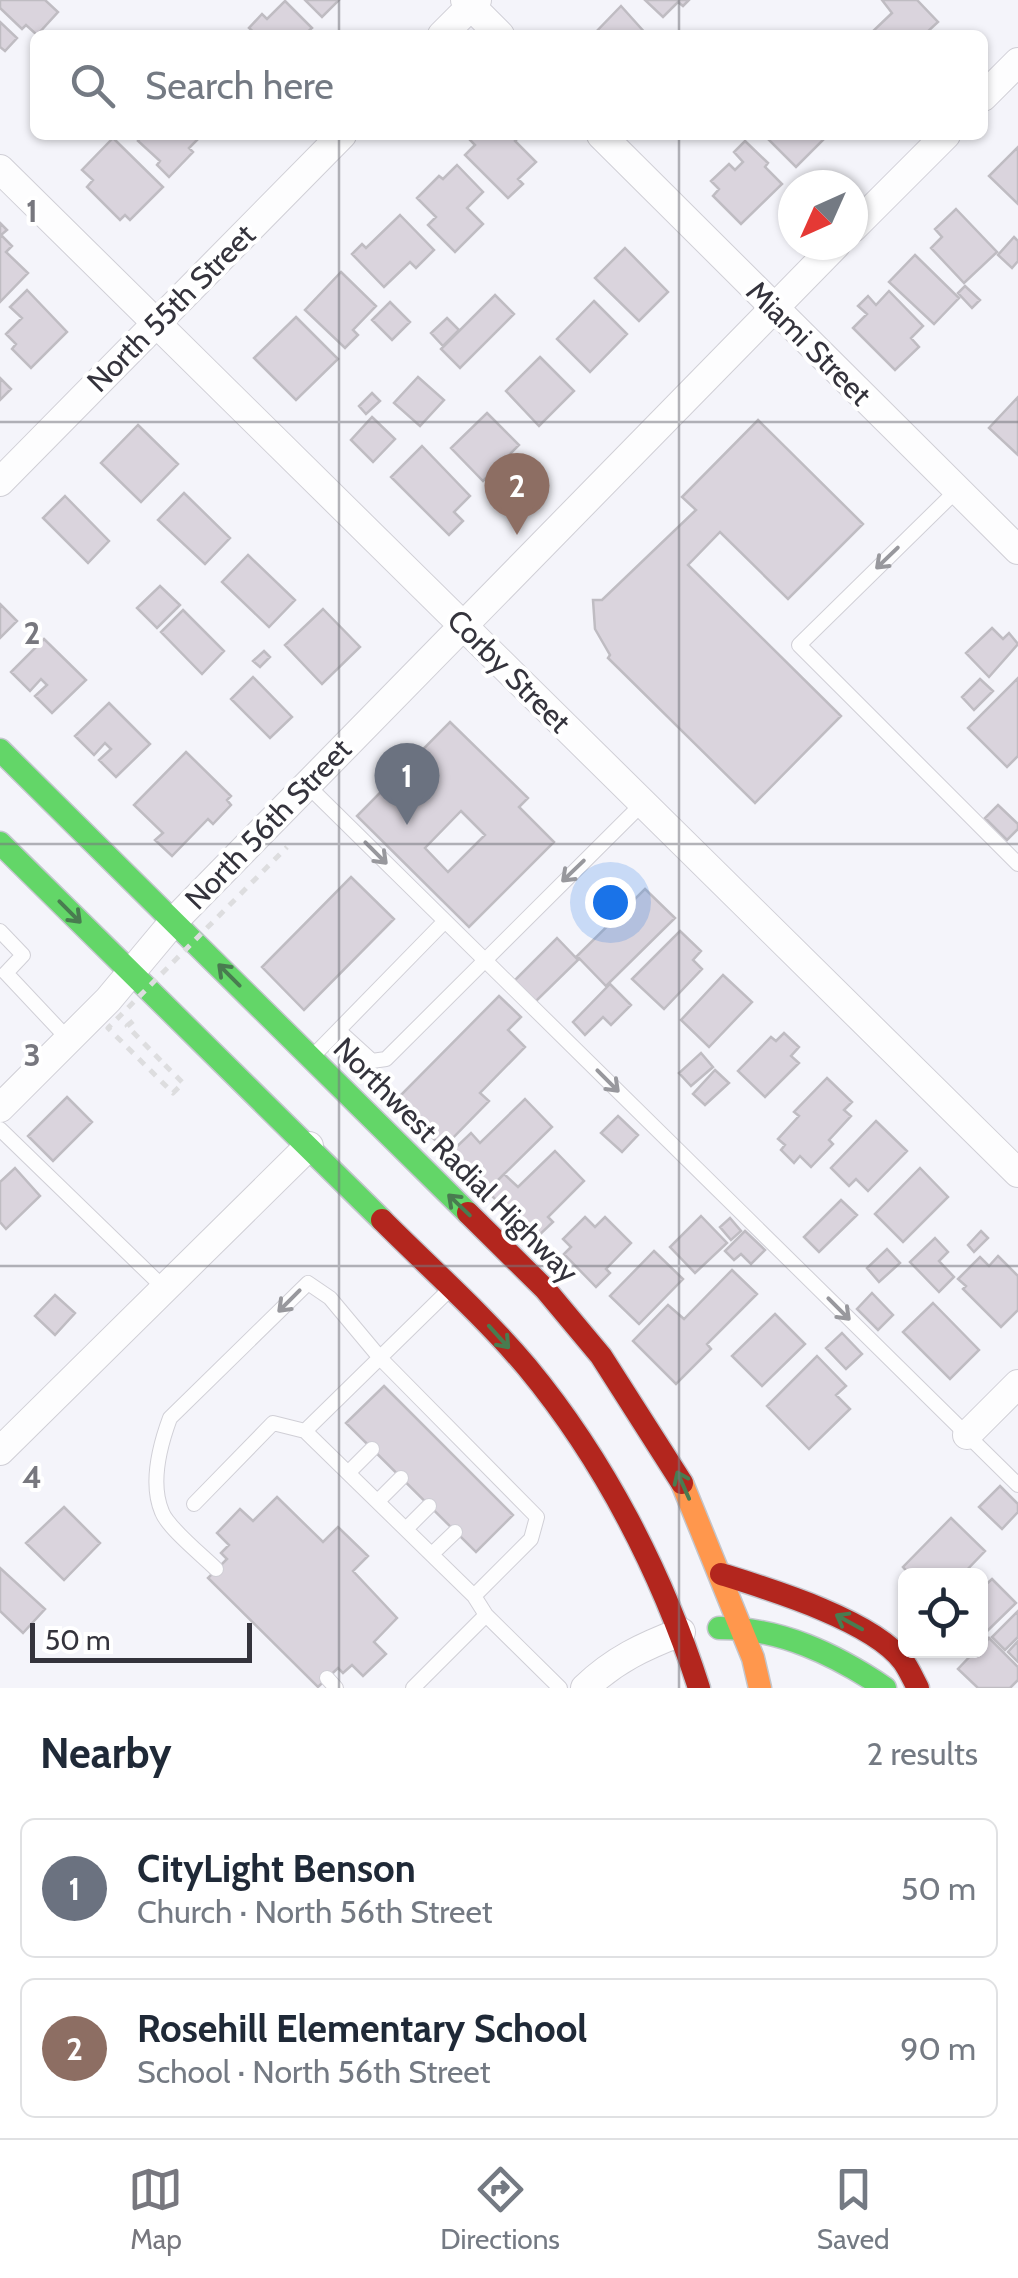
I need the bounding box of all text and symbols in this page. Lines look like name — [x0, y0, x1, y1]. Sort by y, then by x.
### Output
search box — [30, 30, 988, 140]
icon: search — [65, 58, 120, 113]
text: Search here — [145, 62, 334, 109]
north arrow — [778, 170, 868, 260]
text: 1 — [26, 191, 38, 230]
street label: North 55th Street — [79, 216, 263, 400]
street label: Miami Street — [739, 273, 879, 413]
pin: 2 — [484, 452, 550, 535]
one-way arrow — [876, 546, 900, 570]
street label: Corby Street — [440, 602, 578, 740]
text: 2 — [24, 613, 40, 652]
street label: North 56th Street — [177, 731, 359, 917]
pin: 1 — [374, 742, 440, 825]
one-way arrow — [364, 841, 388, 865]
one-way arrow — [561, 859, 585, 883]
your location — [585, 877, 636, 928]
one-way arrow — [57, 899, 81, 923]
one-way arrow — [218, 964, 242, 988]
street label: Northwest Radial Highway — [326, 1030, 586, 1290]
text: 3 — [23, 1035, 41, 1074]
one-way arrow — [595, 1069, 619, 1093]
one-way arrow — [448, 1193, 472, 1217]
one-way arrow — [278, 1289, 302, 1313]
one-way arrow — [827, 1297, 851, 1321]
one-way arrow — [488, 1324, 511, 1349]
text: 4 — [22, 1457, 42, 1496]
one-way arrow — [672, 1471, 691, 1501]
map controls — [898, 1568, 988, 1658]
button: locate — [898, 1568, 988, 1658]
one-way arrow — [835, 1612, 864, 1632]
scale bar — [30, 1618, 252, 1662]
text: 50 m — [45, 1623, 111, 1657]
text: Nearby — [40, 1727, 172, 1779]
text: 2 results — [867, 1734, 978, 1773]
text: CityLight Benson — [137, 1845, 416, 1892]
text: 1 — [69, 1869, 80, 1908]
text: 50 m — [901, 1869, 976, 1908]
text: Church · North 56th Street — [137, 1892, 493, 1931]
text: Rosehill Elementary School — [137, 2005, 587, 2052]
text: 2 — [66, 2029, 83, 2068]
text: 90 m — [900, 2029, 976, 2068]
text: School · North 56th Street — [137, 2052, 491, 2091]
tab: Map — [128, 2162, 183, 2256]
tab: Directions — [440, 2162, 560, 2256]
tab: Saved — [817, 2162, 890, 2256]

